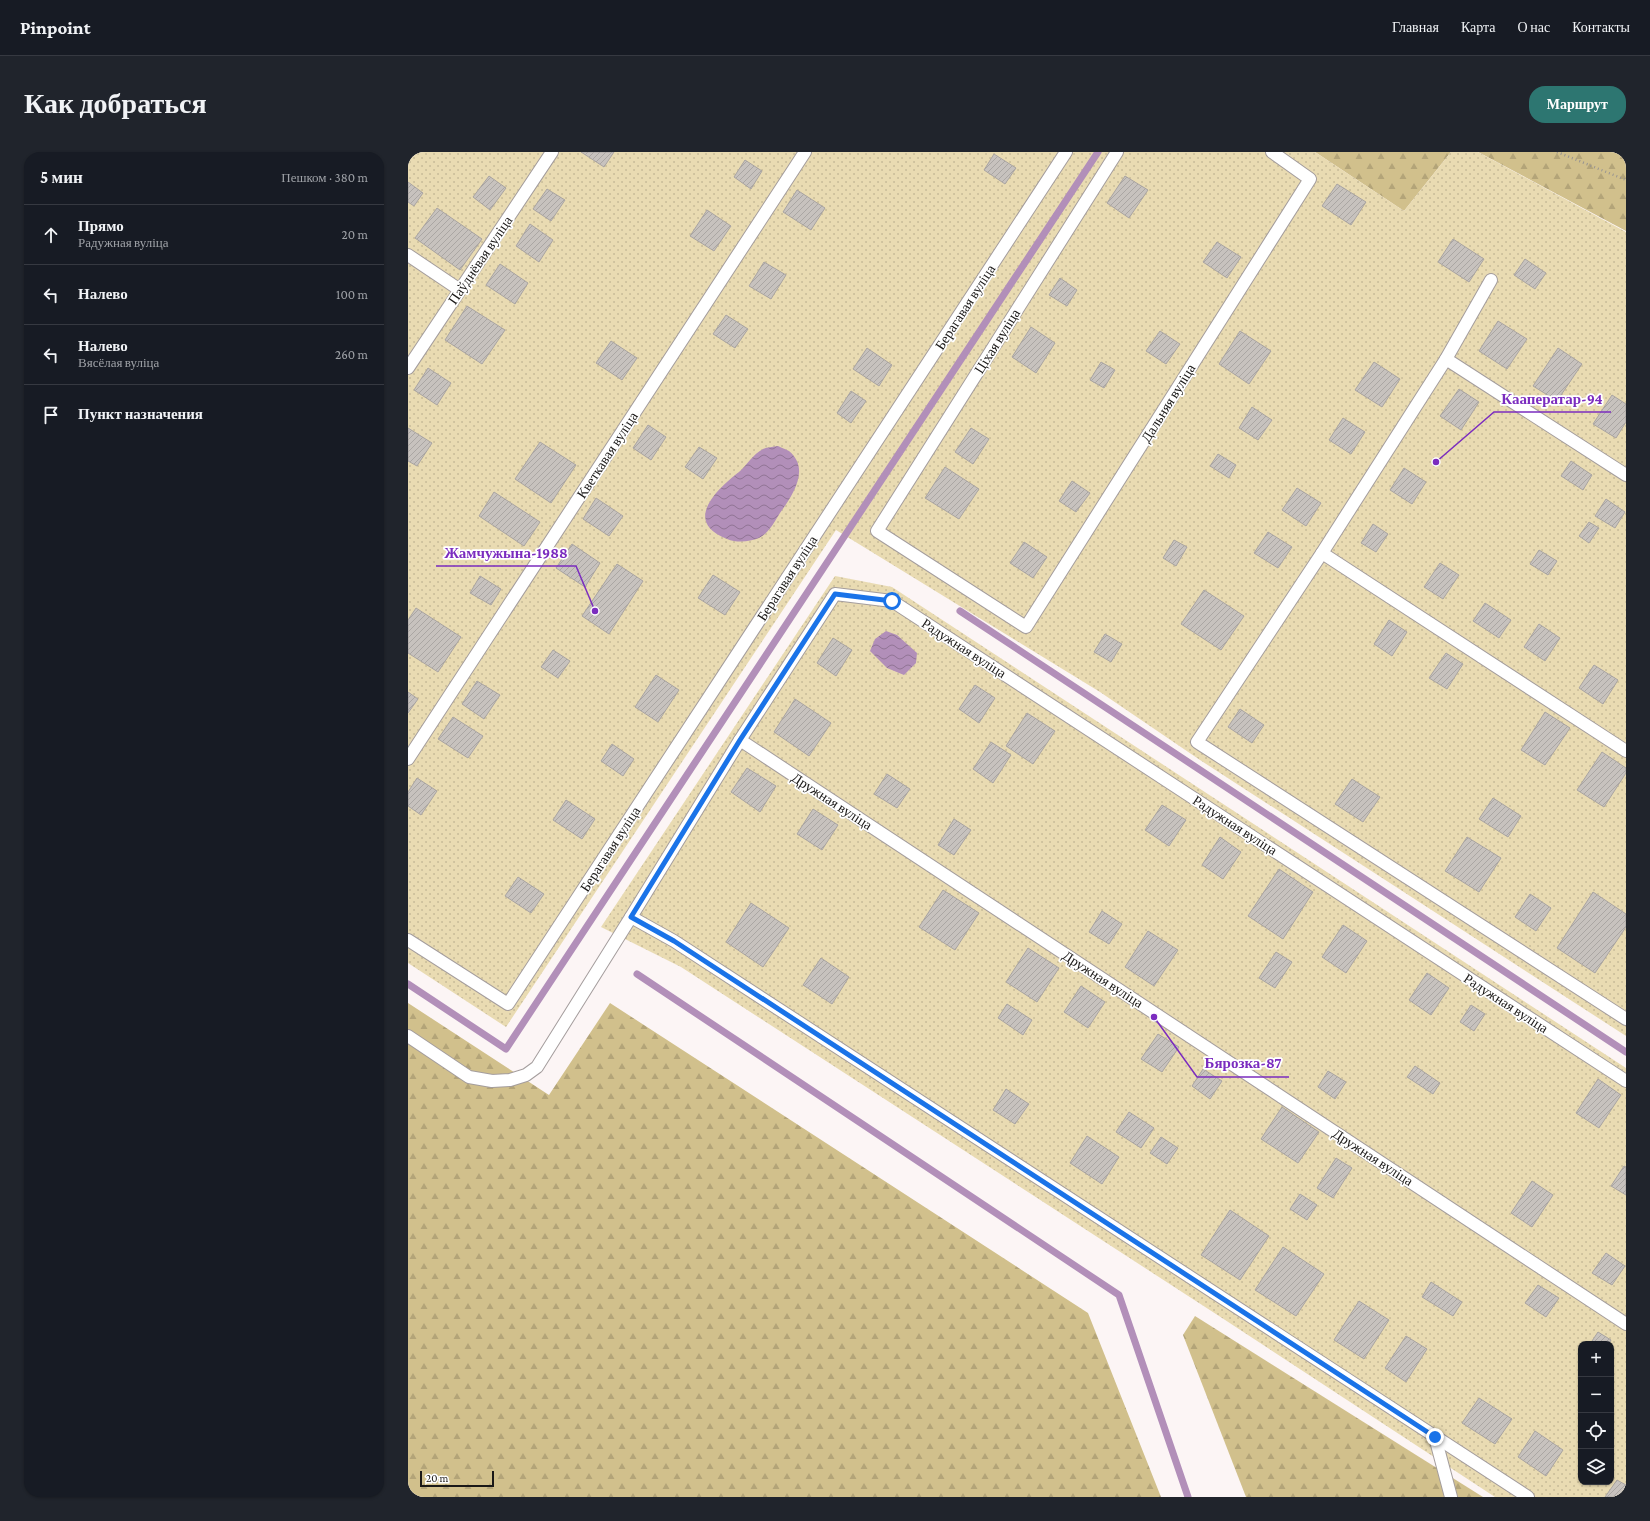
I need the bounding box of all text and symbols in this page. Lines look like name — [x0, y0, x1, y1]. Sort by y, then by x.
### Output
text: Pinpoint — [20, 17, 91, 38]
text: Главная — [1392, 19, 1439, 35]
text: Карта — [1461, 19, 1496, 35]
text: О нас — [1518, 19, 1550, 35]
text: Контакты — [1572, 19, 1630, 35]
button: Маршрут — [1529, 86, 1626, 123]
text: Как добраться — [24, 88, 207, 119]
text: 5 мин — [40, 168, 83, 187]
text: Пешком · 380 m — [281, 170, 368, 185]
street label: Паўднёвая вуліца — [445, 212, 516, 307]
text: Прямо — [78, 218, 124, 234]
icon: ahead — [40, 224, 62, 246]
text: 20 m — [342, 227, 368, 242]
text: Радужная вуліца — [78, 235, 169, 250]
street label: Берагавая вуліца — [932, 261, 999, 353]
icon: left — [40, 284, 62, 306]
text: Налево — [78, 286, 128, 302]
text: 100 m — [336, 287, 368, 302]
street label: Ціхая вуліца — [971, 305, 1024, 376]
text: Налево — [78, 338, 128, 354]
icon: left — [40, 344, 62, 366]
text: 260 m — [335, 347, 368, 362]
text: Вясёлая вуліца — [78, 355, 159, 370]
street label: Дальняя вуліца — [1138, 360, 1199, 445]
callout: Кааператар-94 — [1494, 385, 1611, 412]
text: Кааператар-94 — [1501, 391, 1603, 407]
icon: arrive — [40, 404, 62, 426]
text: Пункт назначения — [78, 406, 203, 422]
street label: Кветкавая вуліца — [573, 408, 641, 501]
street label: Берагавая вуліца — [754, 532, 821, 624]
callout: Жамчужына-1988 — [436, 539, 576, 566]
text: Жамчужына-1988 — [444, 545, 568, 561]
route start — [883, 592, 901, 610]
street label: Радужная вуліца — [919, 615, 1010, 682]
street label: Дружная вуліца — [789, 769, 876, 833]
street label: Радужная вуліца — [1190, 792, 1281, 859]
street label: Берагавая вуліца — [577, 803, 644, 895]
street label: Дружная вуліца — [1060, 947, 1147, 1011]
street label: Радужная вуліца — [1461, 970, 1552, 1037]
callout: Бярозка-87 — [1197, 1050, 1289, 1077]
text: Бярозка-87 — [1205, 1055, 1281, 1071]
street label: Дружная вуліца — [1330, 1125, 1417, 1189]
map controls — [1578, 1341, 1614, 1485]
button: + — [1578, 1341, 1614, 1377]
button: − — [1578, 1377, 1614, 1413]
button: locate — [1578, 1413, 1614, 1449]
route end — [1426, 1428, 1444, 1446]
button: layers — [1578, 1449, 1614, 1485]
scale bar — [420, 1469, 494, 1488]
text: 20 m — [426, 1472, 448, 1484]

